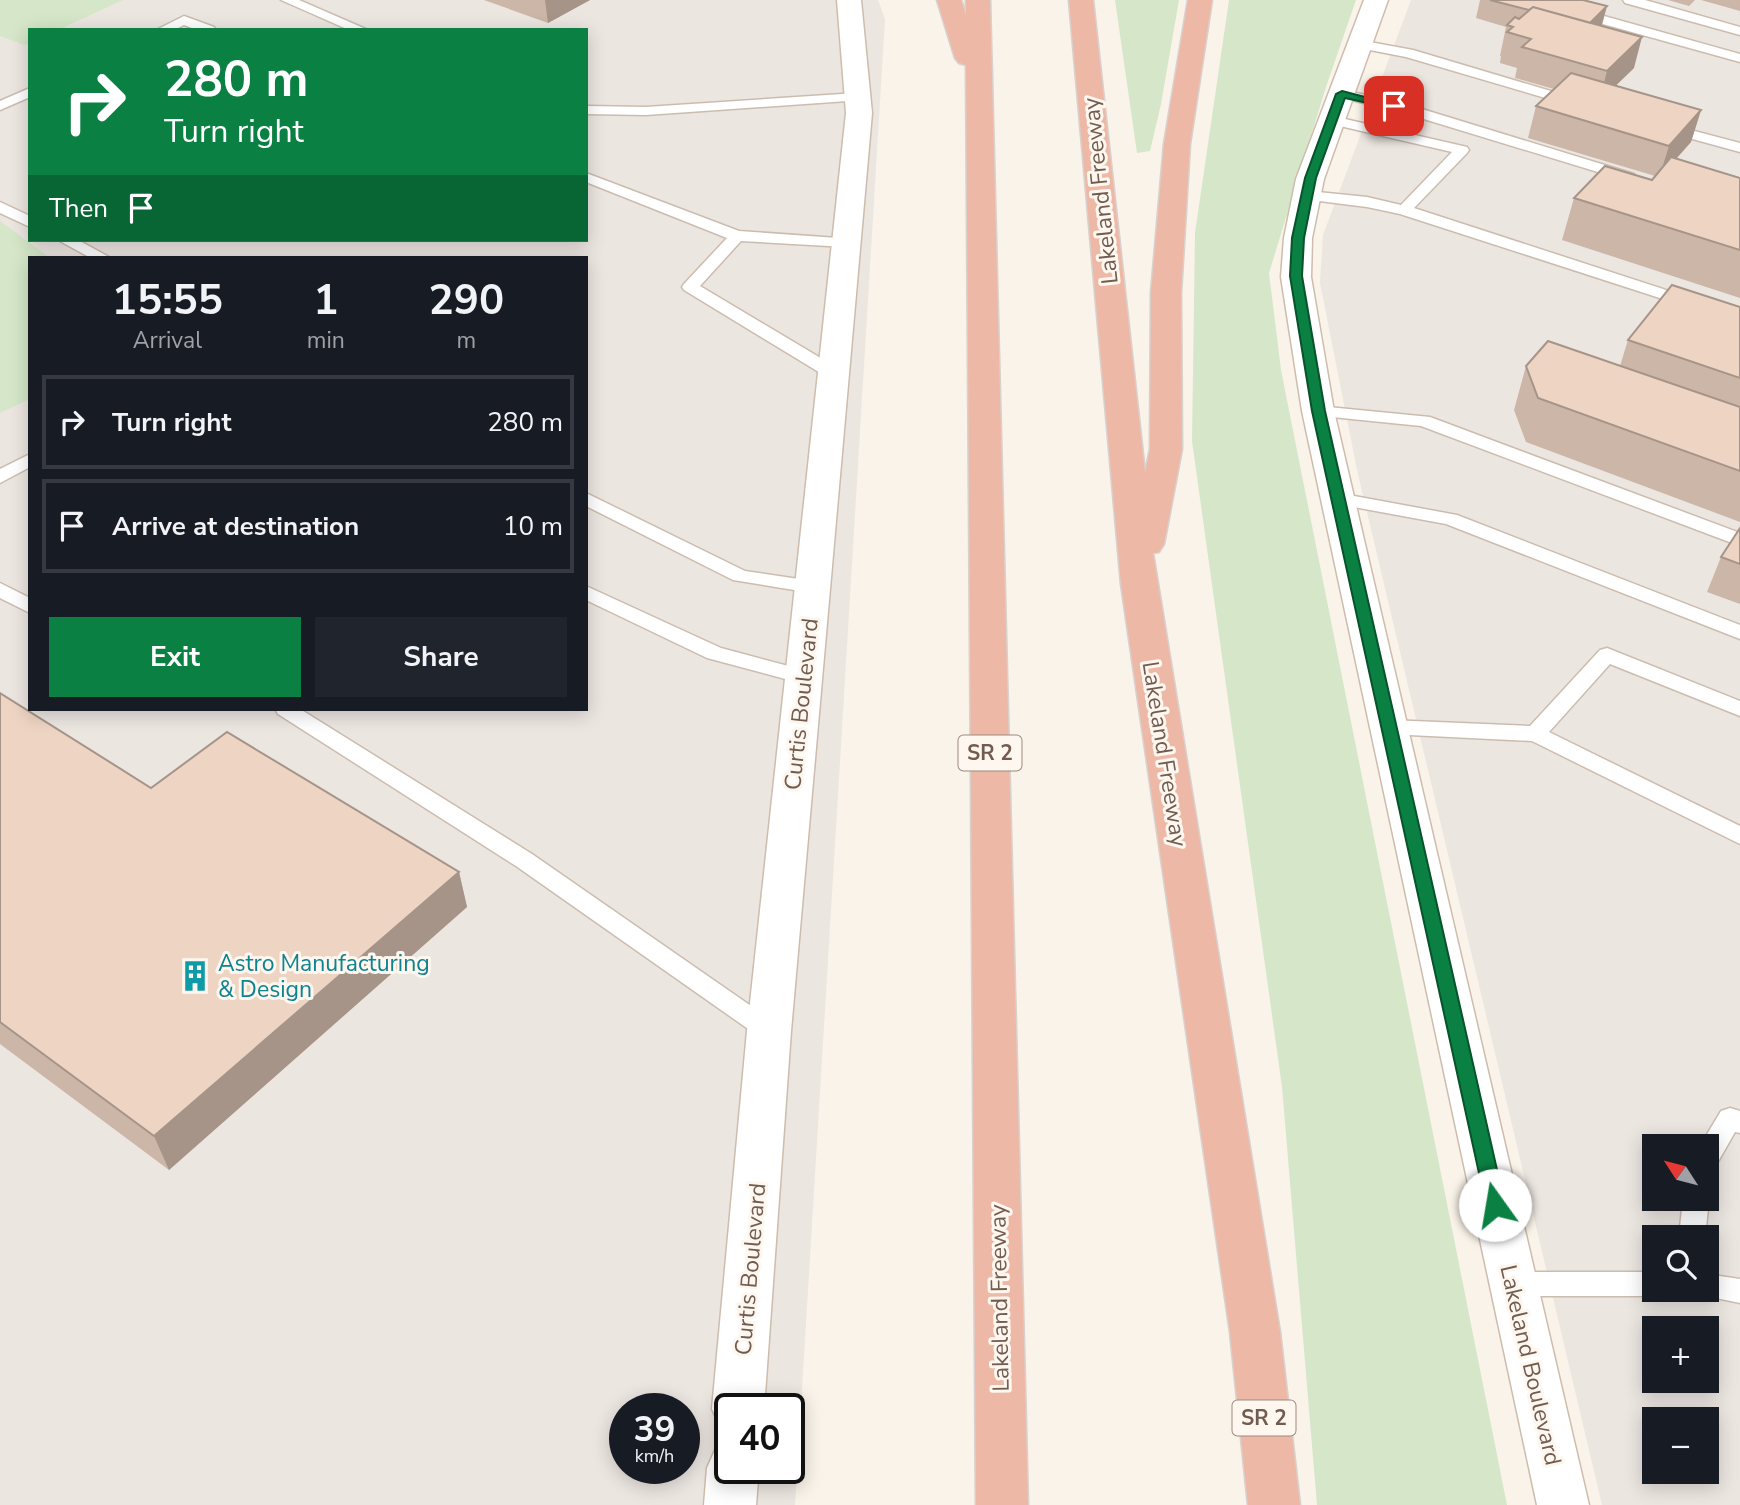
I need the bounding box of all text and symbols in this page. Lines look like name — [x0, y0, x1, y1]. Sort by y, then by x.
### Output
text: 280 m — [164, 46, 308, 113]
icon: right — [49, 56, 140, 147]
pin — [1364, 76, 1424, 136]
icon: arrive — [1375, 87, 1413, 125]
street label: Lakeland Freeway — [1075, 96, 1126, 286]
text: Turn right — [164, 110, 304, 153]
icon: arrive — [122, 189, 160, 227]
text: Then — [49, 191, 108, 226]
text: 15:55 — [112, 272, 223, 329]
text: 1 — [313, 272, 338, 329]
text: 290 — [429, 272, 504, 329]
text: Arrival — [133, 325, 202, 356]
text: min — [307, 325, 345, 356]
text: m — [457, 325, 476, 356]
icon: right — [53, 403, 91, 441]
text: Turn right — [112, 405, 231, 440]
text: 280 m — [487, 405, 563, 440]
icon: arrive — [53, 507, 91, 545]
text: Arrive at destination — [112, 509, 359, 544]
text: 10 m — [503, 509, 563, 544]
button: Exit — [49, 617, 301, 697]
button: Share — [315, 617, 567, 697]
street label: Curtis Boulevard — [777, 617, 826, 792]
street label: Lakeland Freeway — [1135, 659, 1194, 849]
road number: SR 2 — [958, 736, 1021, 770]
place label: Astro Manufacturing & Design — [218, 948, 430, 1005]
building icon: Astro Manufacturing & Design — [178, 959, 212, 993]
north arrow — [1642, 1134, 1718, 1211]
map controls — [1642, 1134, 1719, 1484]
position arrow — [1458, 1168, 1532, 1242]
street label: Curtis Boulevard — [728, 1182, 773, 1356]
street label: Lakeland Freeway — [982, 1204, 1017, 1392]
button: search — [1642, 1225, 1719, 1302]
street label: Lakeland Boulevard — [1492, 1262, 1569, 1468]
button: + — [1642, 1316, 1719, 1393]
speed limit sign: 40 — [714, 1393, 805, 1484]
road number: SR 2 — [1232, 1400, 1296, 1436]
text: 39 — [633, 1406, 676, 1453]
button: − — [1642, 1407, 1719, 1484]
text: km/h — [635, 1444, 674, 1468]

